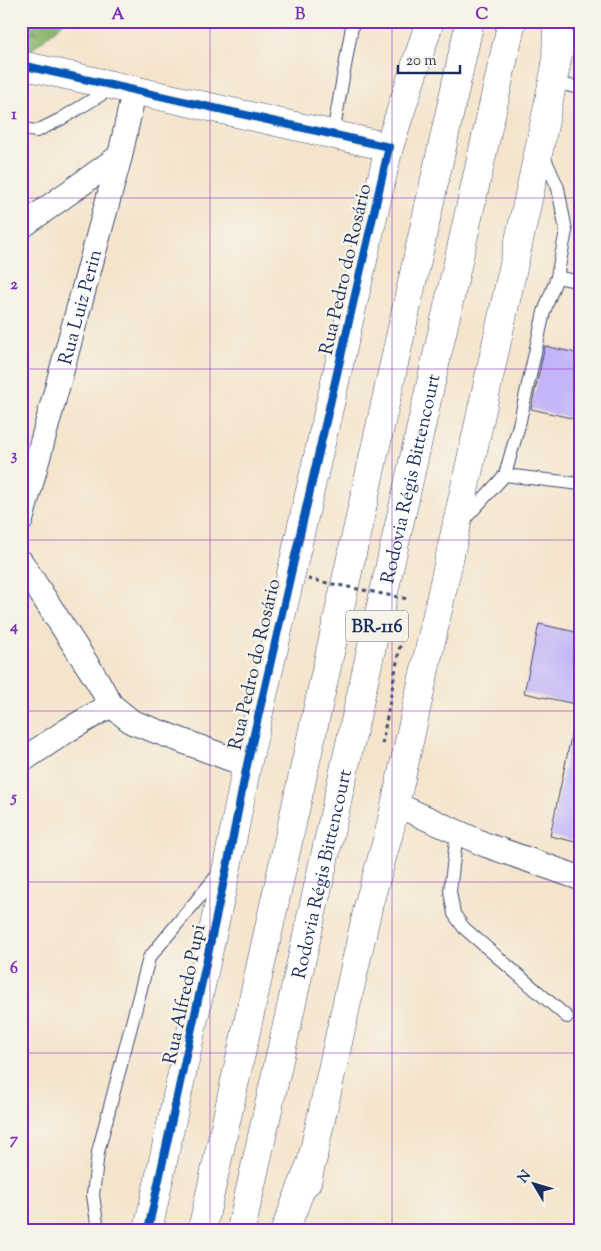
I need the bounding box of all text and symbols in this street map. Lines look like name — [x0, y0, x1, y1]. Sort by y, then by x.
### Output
text: A — [112, 4, 125, 27]
text: B — [295, 4, 305, 27]
text: C — [476, 4, 489, 27]
scale bar — [398, 42, 461, 74]
text: 20 m — [406, 51, 437, 72]
text: 1 — [11, 104, 17, 127]
street label: Rua Pedro do Rosário — [314, 181, 379, 358]
street label: Rua Luiz Perin — [53, 247, 110, 368]
text: 2 — [10, 274, 18, 297]
street label: Rodovia Régis Bittencourt — [375, 371, 449, 587]
text: 3 — [11, 445, 18, 468]
street label: Rua Pedro do Rosário — [223, 576, 288, 753]
road number: BR-116 — [346, 610, 408, 642]
text: 4 — [9, 616, 18, 639]
street label: Rodovia Régis Bittencourt — [287, 767, 360, 982]
text: 5 — [9, 787, 17, 810]
street label: Rua Alfredo Pupi — [157, 922, 213, 1067]
text: 6 — [10, 958, 18, 981]
text: 7 — [10, 1129, 19, 1152]
north arrow — [508, 1158, 558, 1208]
text: N — [514, 1167, 537, 1188]

